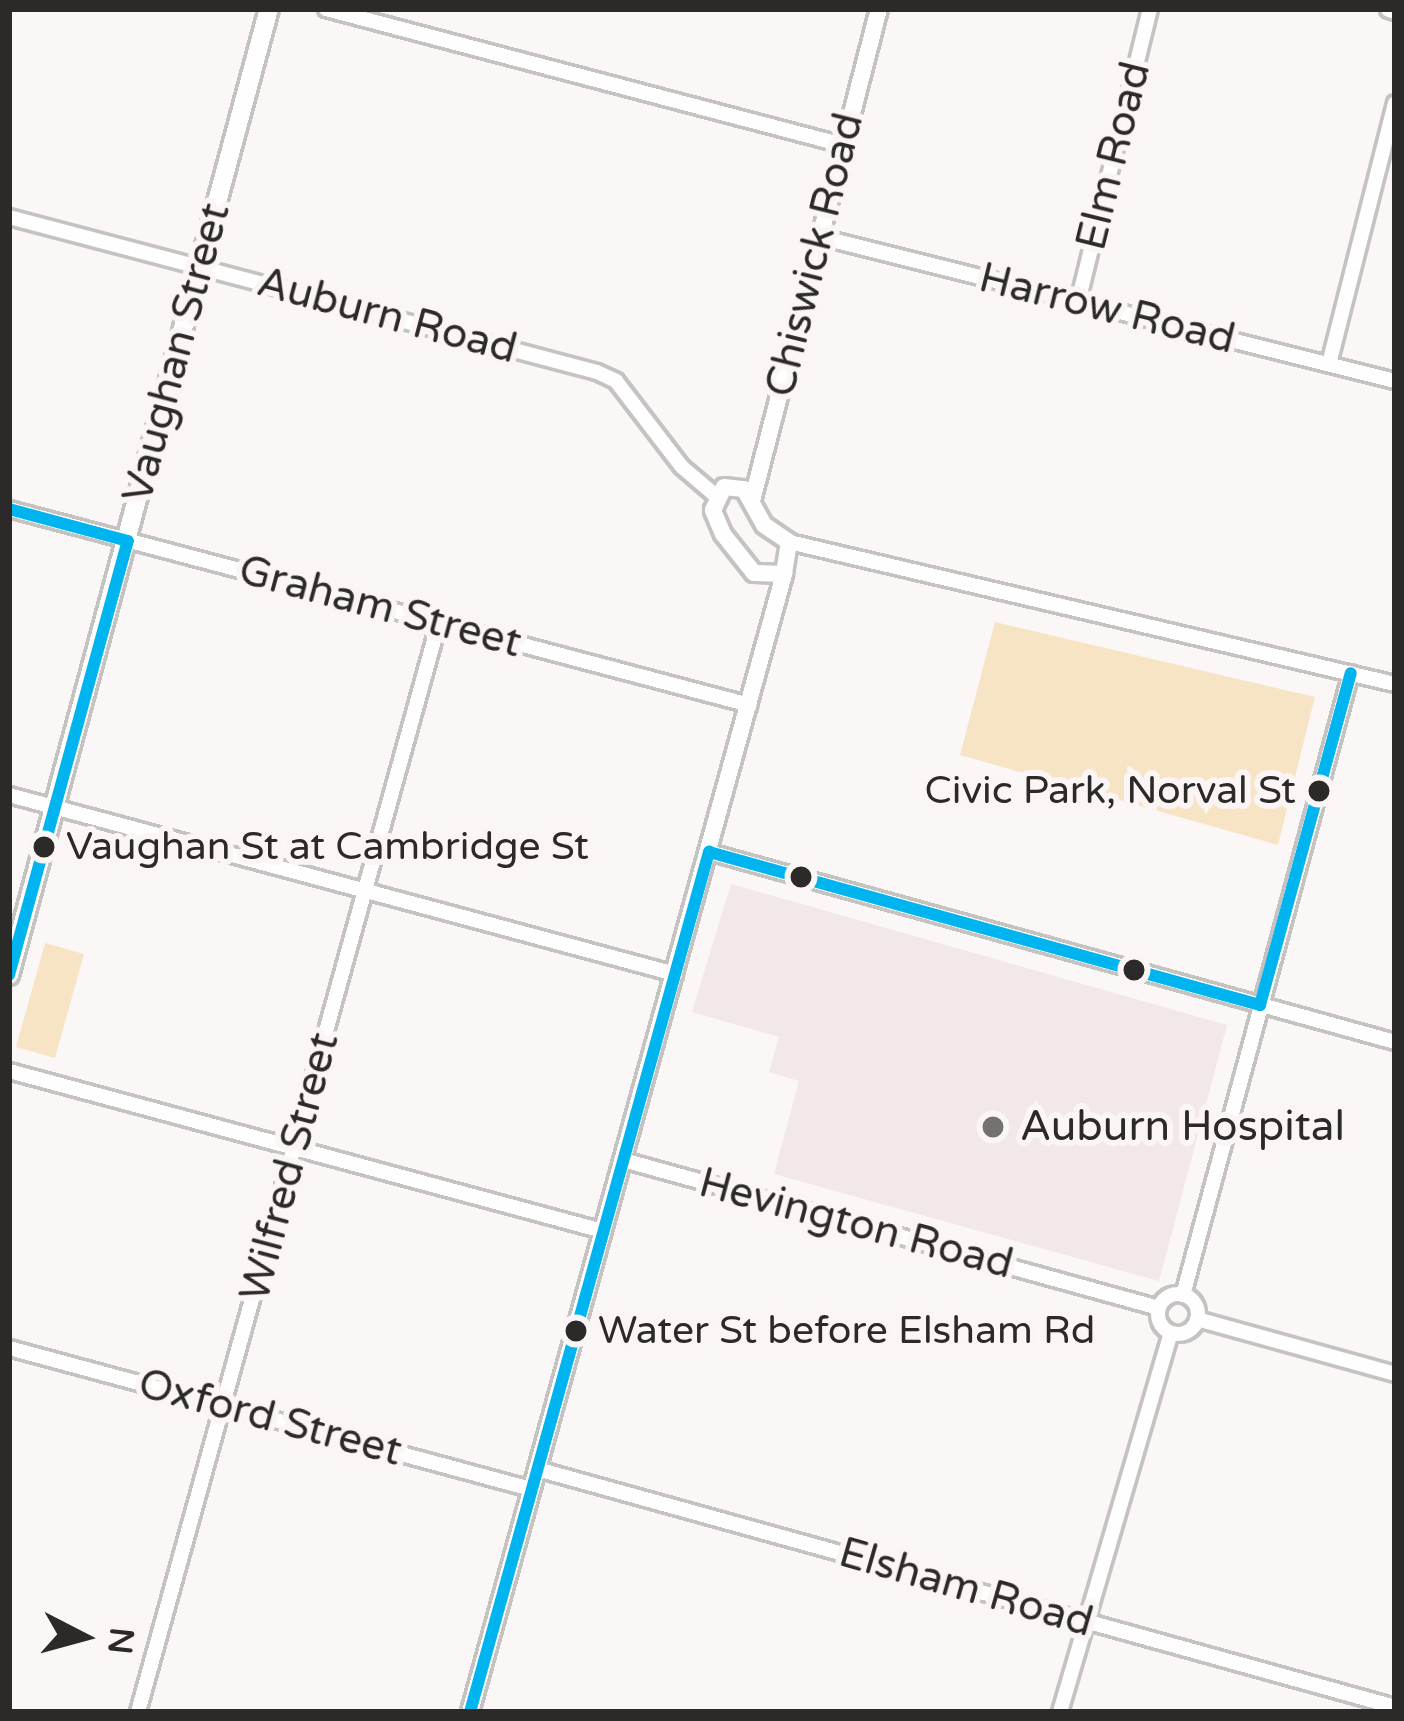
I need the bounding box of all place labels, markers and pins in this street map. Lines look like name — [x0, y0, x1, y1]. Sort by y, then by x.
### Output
place label: Civic Park, Norval St — [925, 768, 1296, 814]
marker: Civic Park, Norval St — [1308, 780, 1330, 802]
place label: Vaughan St at Cambridge St — [66, 824, 589, 870]
marker: Vaughan St at Cambridge St — [33, 836, 55, 858]
unlabelled marker — [790, 866, 812, 888]
unlabelled marker — [1123, 959, 1145, 981]
place label: Auburn Hospital — [1020, 1102, 1345, 1152]
marker: Auburn Hospital — [977, 1111, 1009, 1143]
place label: Water St before Elsham Rd — [598, 1308, 1095, 1354]
marker: Water St before Elsham Rd — [565, 1320, 587, 1342]

